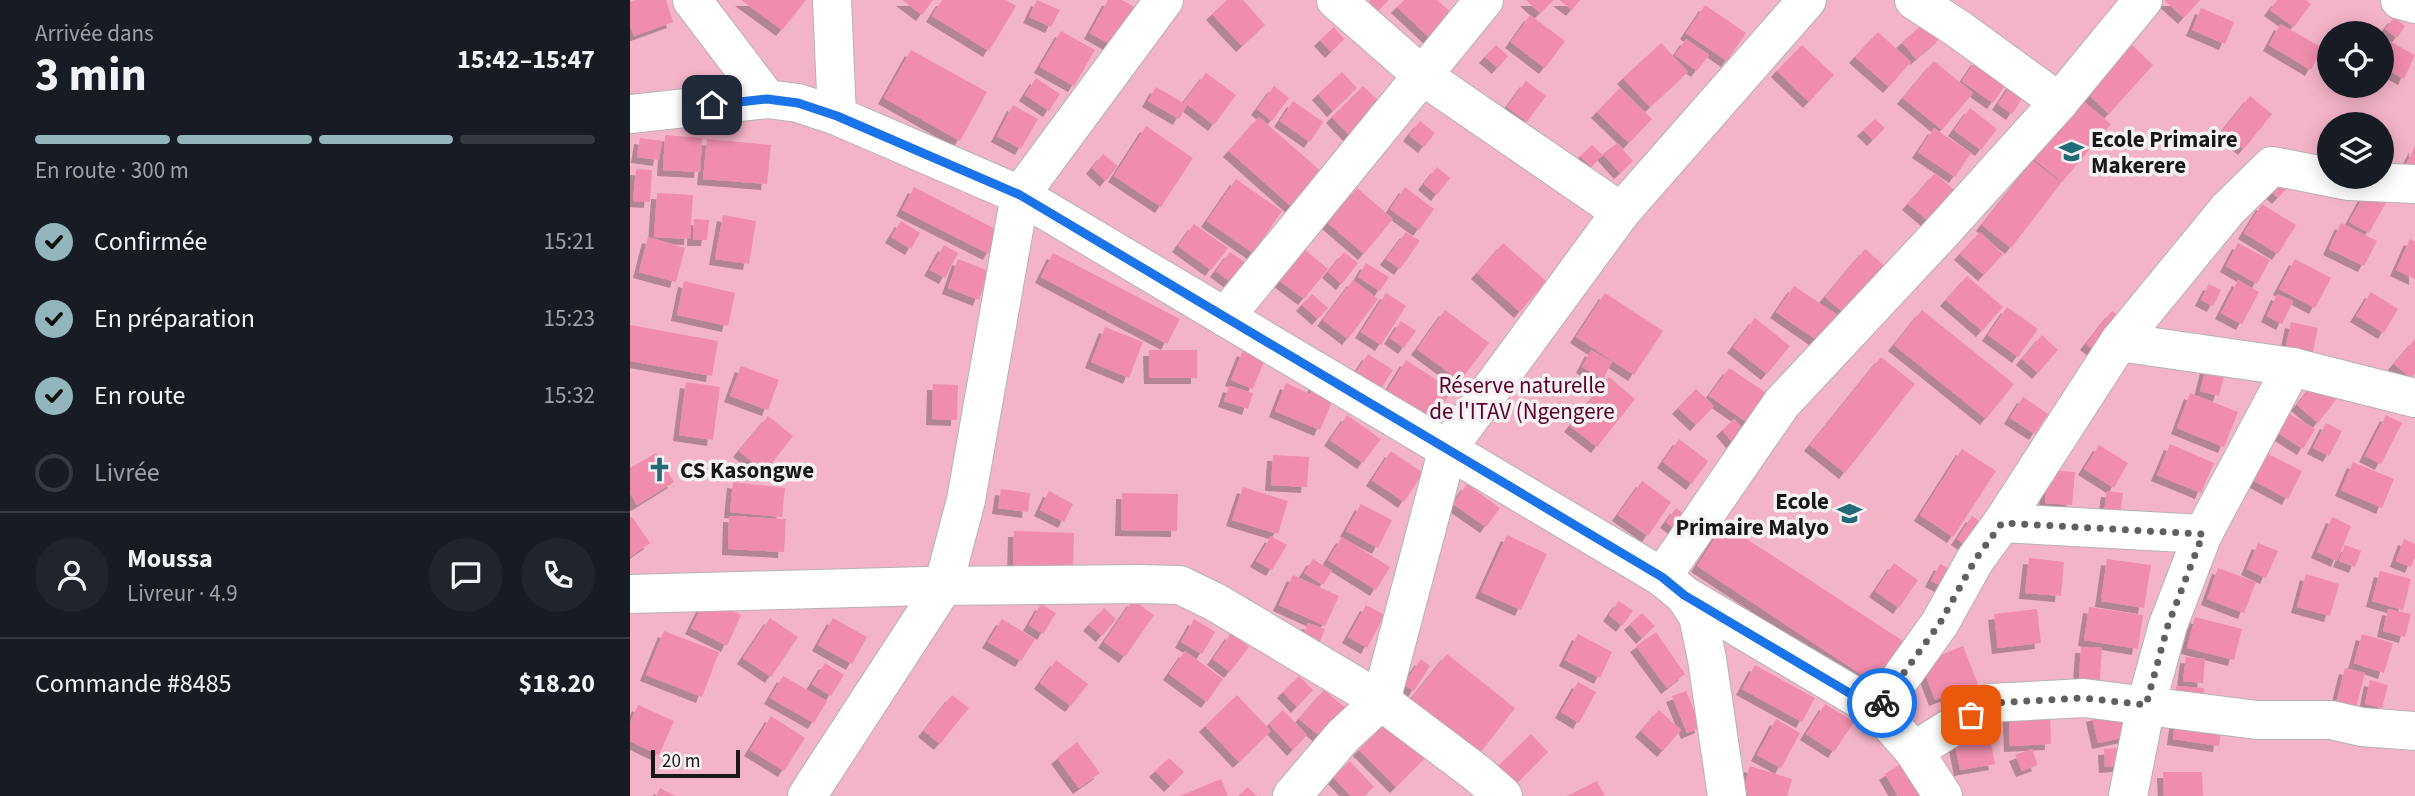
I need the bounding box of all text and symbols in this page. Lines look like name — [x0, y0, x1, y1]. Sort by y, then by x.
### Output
text: Arrivée dans — [35, 17, 154, 50]
map controls — [2317, 21, 2394, 189]
button: locate — [2317, 21, 2394, 98]
text: 15:42–15:47 — [457, 41, 595, 78]
text: 3 min — [35, 43, 147, 108]
pin — [682, 75, 742, 135]
icon: home — [693, 86, 731, 124]
button: layers — [2317, 112, 2394, 189]
place label: Ecole Primaire Makerere — [2091, 123, 2238, 182]
school or university icon: Ecole Primaire Makerere — [2057, 138, 2085, 166]
text: En route · 300 m — [35, 154, 189, 187]
icon: check — [35, 223, 73, 261]
text: Confirmée — [94, 223, 208, 260]
text: 15:21 — [544, 225, 595, 258]
icon: check — [35, 300, 73, 338]
text: En préparation — [94, 300, 255, 337]
text: 15:23 — [544, 302, 595, 335]
park label: Réserve naturelle de l'ITAV (Ngengere — [1429, 369, 1615, 428]
icon: check — [35, 377, 73, 415]
text: En route — [94, 377, 185, 414]
text: 15:32 — [544, 379, 595, 412]
text: Livrée — [94, 454, 160, 491]
place label: CS Kasongwe — [680, 454, 814, 487]
church icon: CS Kasongwe — [646, 456, 674, 484]
place label: Ecole Primaire Malyo — [1675, 485, 1829, 544]
school or university icon: Ecole Primaire Malyo — [1835, 500, 1863, 528]
button: person — [35, 538, 109, 612]
button: chat — [429, 538, 503, 612]
button: phone — [521, 538, 595, 612]
text: Moussa — [127, 540, 213, 577]
text: Livreur · 4.9 — [127, 577, 238, 610]
text: Commande #8485 — [35, 665, 232, 702]
text: $18.20 — [519, 665, 595, 702]
courier — [1847, 668, 1917, 738]
icon: bike — [1863, 684, 1901, 722]
pin — [1941, 685, 2001, 745]
icon: bag — [1952, 696, 1990, 734]
scale bar — [651, 747, 740, 779]
text: 20 m — [662, 748, 700, 775]

